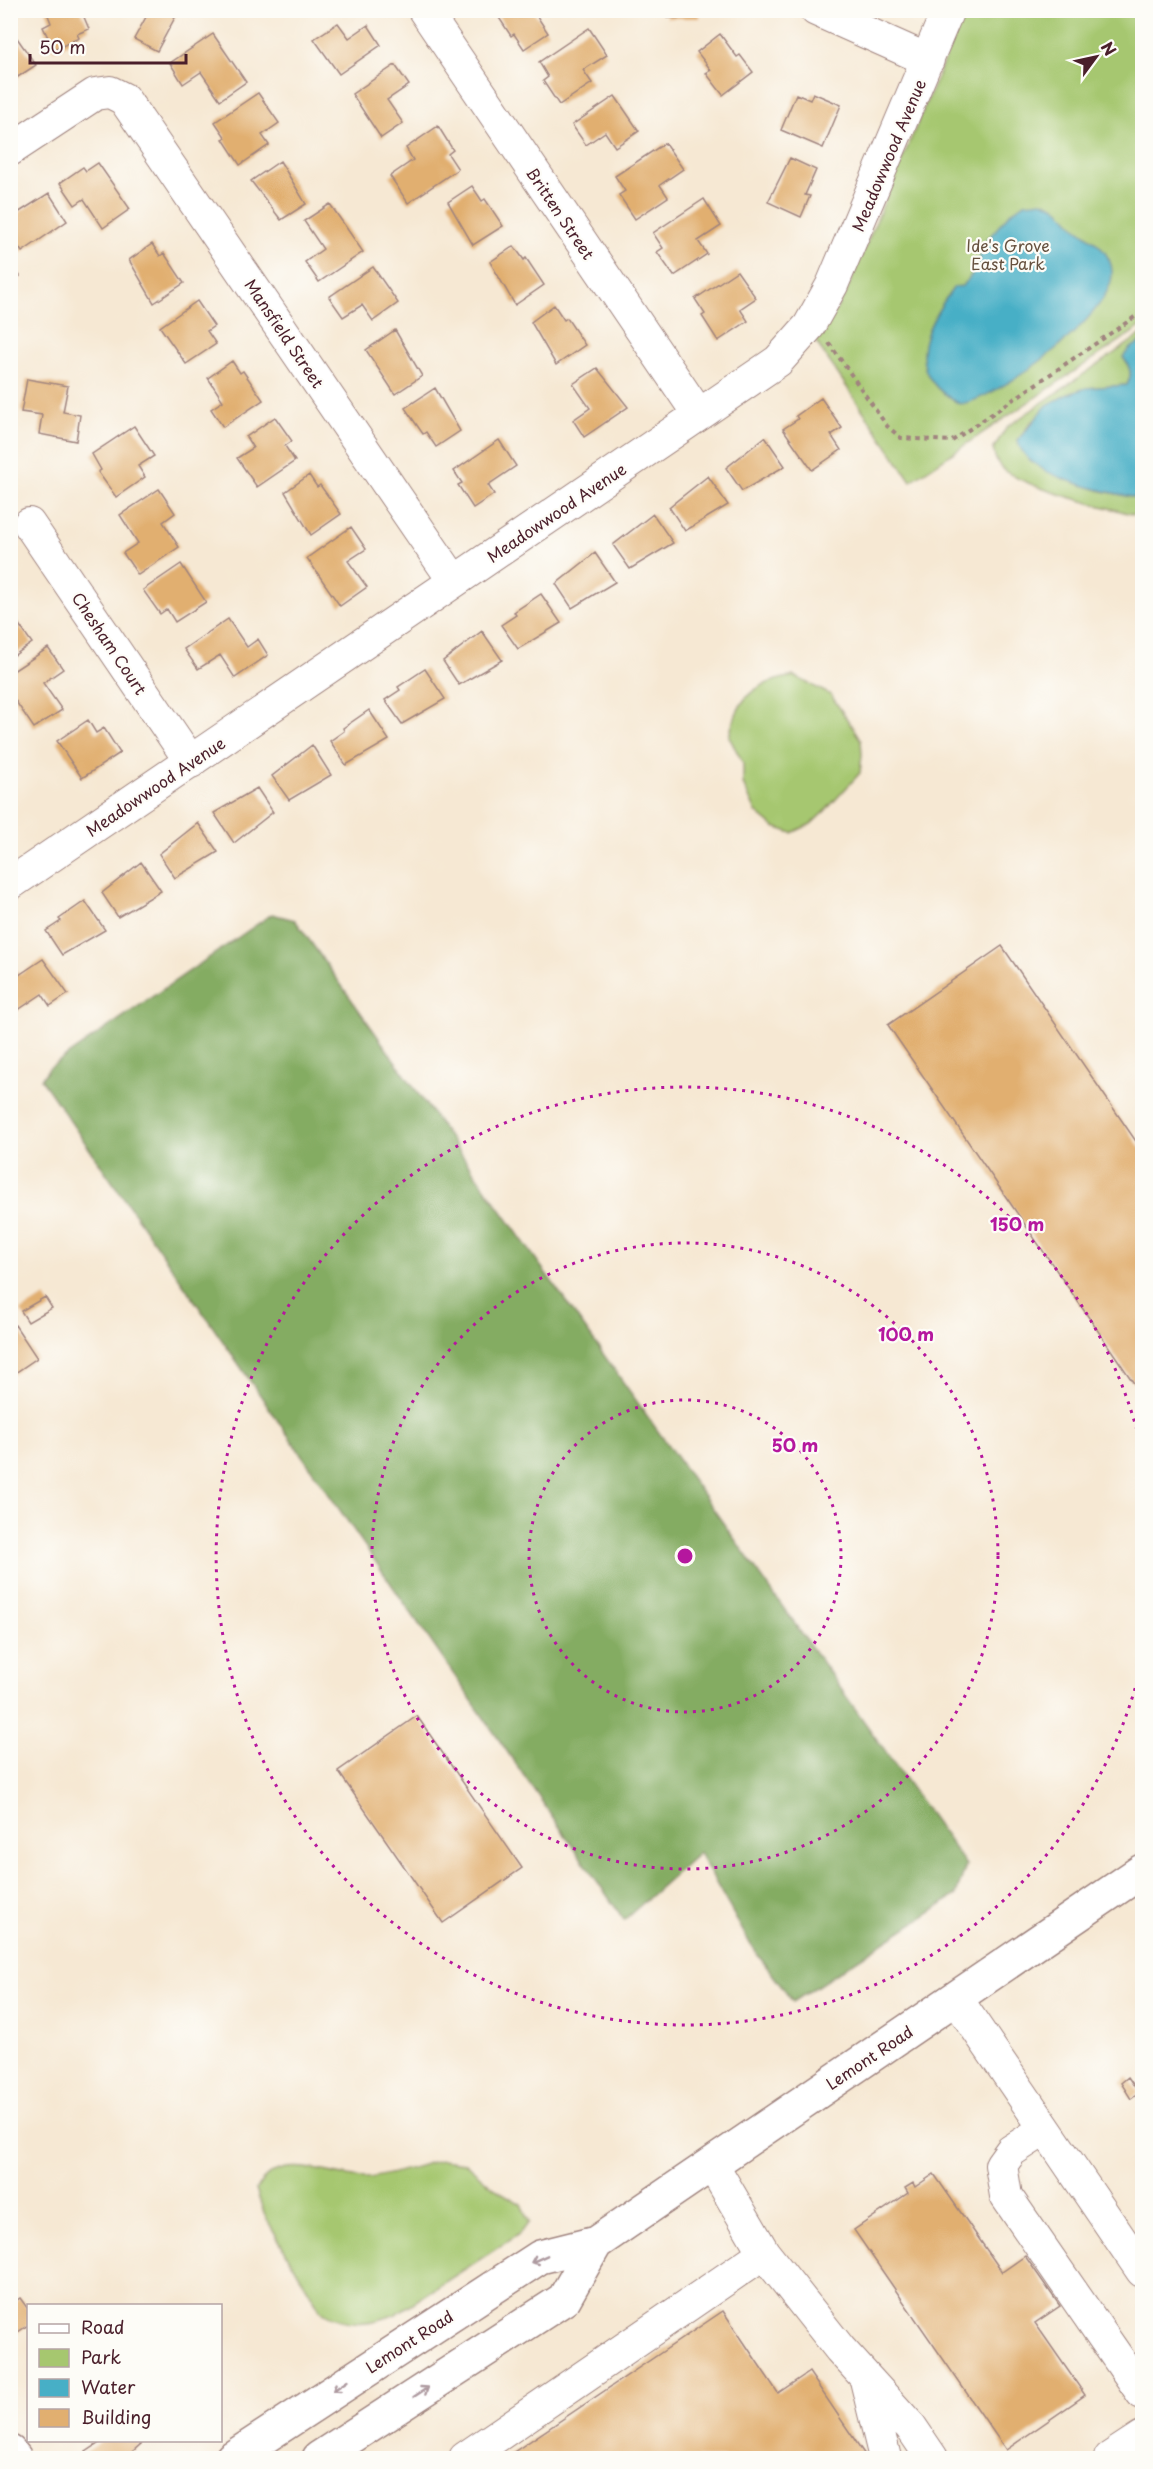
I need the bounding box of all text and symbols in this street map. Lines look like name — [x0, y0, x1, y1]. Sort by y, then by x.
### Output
scale bar — [30, 27, 186, 65]
north arrow — [1066, 27, 1126, 87]
text: 50 m — [39, 33, 86, 60]
text: N — [1096, 36, 1123, 60]
street label: Meadowwood Avenue — [845, 75, 931, 235]
street label: Britten Street — [521, 162, 601, 264]
park label: Ide's Grove East Park — [966, 233, 1050, 275]
street label: Mansfield Street — [239, 274, 331, 393]
street label: Meadowwood Avenue — [482, 456, 631, 568]
street label: Chesham Court — [67, 587, 154, 699]
street label: Meadowwood Avenue — [81, 730, 230, 842]
text: 150 m — [990, 1210, 1044, 1237]
text: 100 m — [878, 1320, 934, 1347]
text: 50 m — [772, 1431, 818, 1458]
centre of rings — [675, 1546, 695, 1566]
street label: Lemont Road — [821, 2019, 917, 2095]
one-way arrow — [531, 2253, 549, 2265]
legend — [27, 2304, 222, 2442]
street label: Lemont Road — [360, 2304, 458, 2378]
text: Road — [81, 2313, 125, 2340]
text: Park — [81, 2343, 121, 2370]
text: Water — [81, 2373, 136, 2400]
one-way arrow — [332, 2381, 349, 2393]
one-way arrow — [412, 2386, 429, 2398]
text: Building — [81, 2403, 151, 2430]

